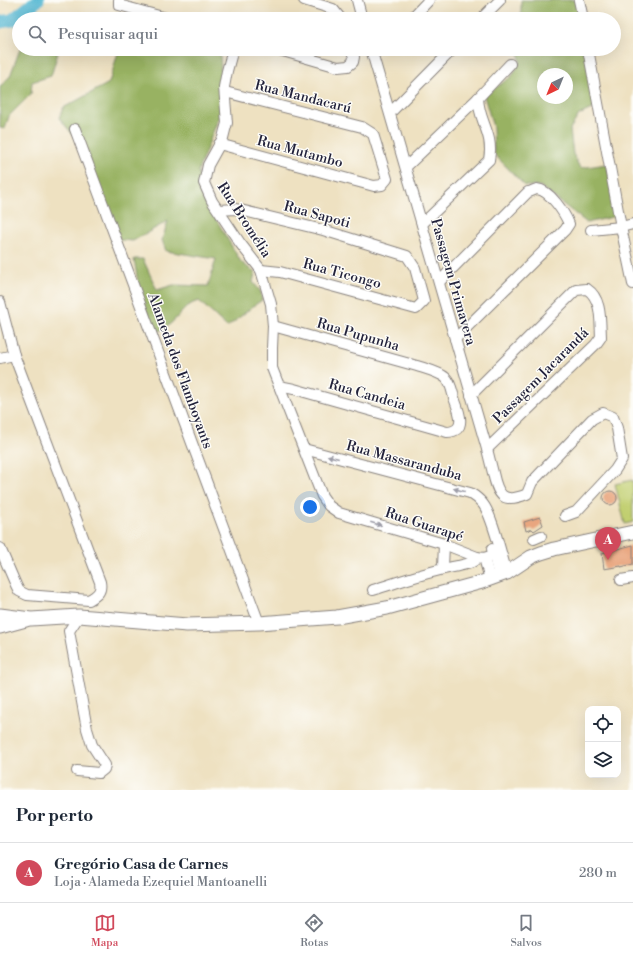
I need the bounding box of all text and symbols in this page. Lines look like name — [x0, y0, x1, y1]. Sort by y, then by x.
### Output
search box — [12, 12, 621, 56]
icon: search — [26, 23, 48, 45]
text: Pesquisar aqui — [58, 25, 158, 44]
north arrow — [537, 68, 573, 104]
street label: Rua Mandacarú — [253, 76, 353, 118]
street label: Rua Mutambo — [255, 132, 345, 172]
street label: Rua Bromélia — [213, 179, 276, 262]
street label: Rua Sapoti — [282, 197, 353, 233]
street label: Passagem Primavera — [426, 216, 480, 348]
street label: Rua Ticongo — [301, 255, 383, 293]
street label: Alameda dos Flamboyants — [143, 290, 217, 451]
street label: Rua Pupunha — [315, 315, 402, 356]
street label: Passagem Jacarandá — [489, 324, 593, 428]
street label: Rua Candeia — [326, 375, 409, 415]
street label: Rua Massaranduba — [344, 437, 465, 485]
one-way arrow — [327, 454, 339, 460]
one-way arrow — [453, 487, 465, 493]
your location — [300, 497, 320, 517]
street label: Rua Guarapé — [383, 504, 465, 546]
one-way arrow — [371, 521, 383, 527]
pin: A — [595, 527, 621, 560]
map controls — [585, 706, 621, 778]
button: locate — [585, 706, 621, 742]
button: layers — [585, 742, 621, 778]
text: Por perto — [16, 805, 93, 827]
text: Gregório Casa de Carnes — [54, 855, 228, 874]
text: A — [24, 865, 34, 881]
text: 280 m — [579, 865, 617, 881]
text: Loja · Alameda Ezequiel Mantoanelli — [54, 874, 267, 890]
tab: Mapa — [91, 912, 118, 950]
tab: Rotas — [300, 912, 328, 950]
tab: Salvos — [510, 912, 542, 950]

